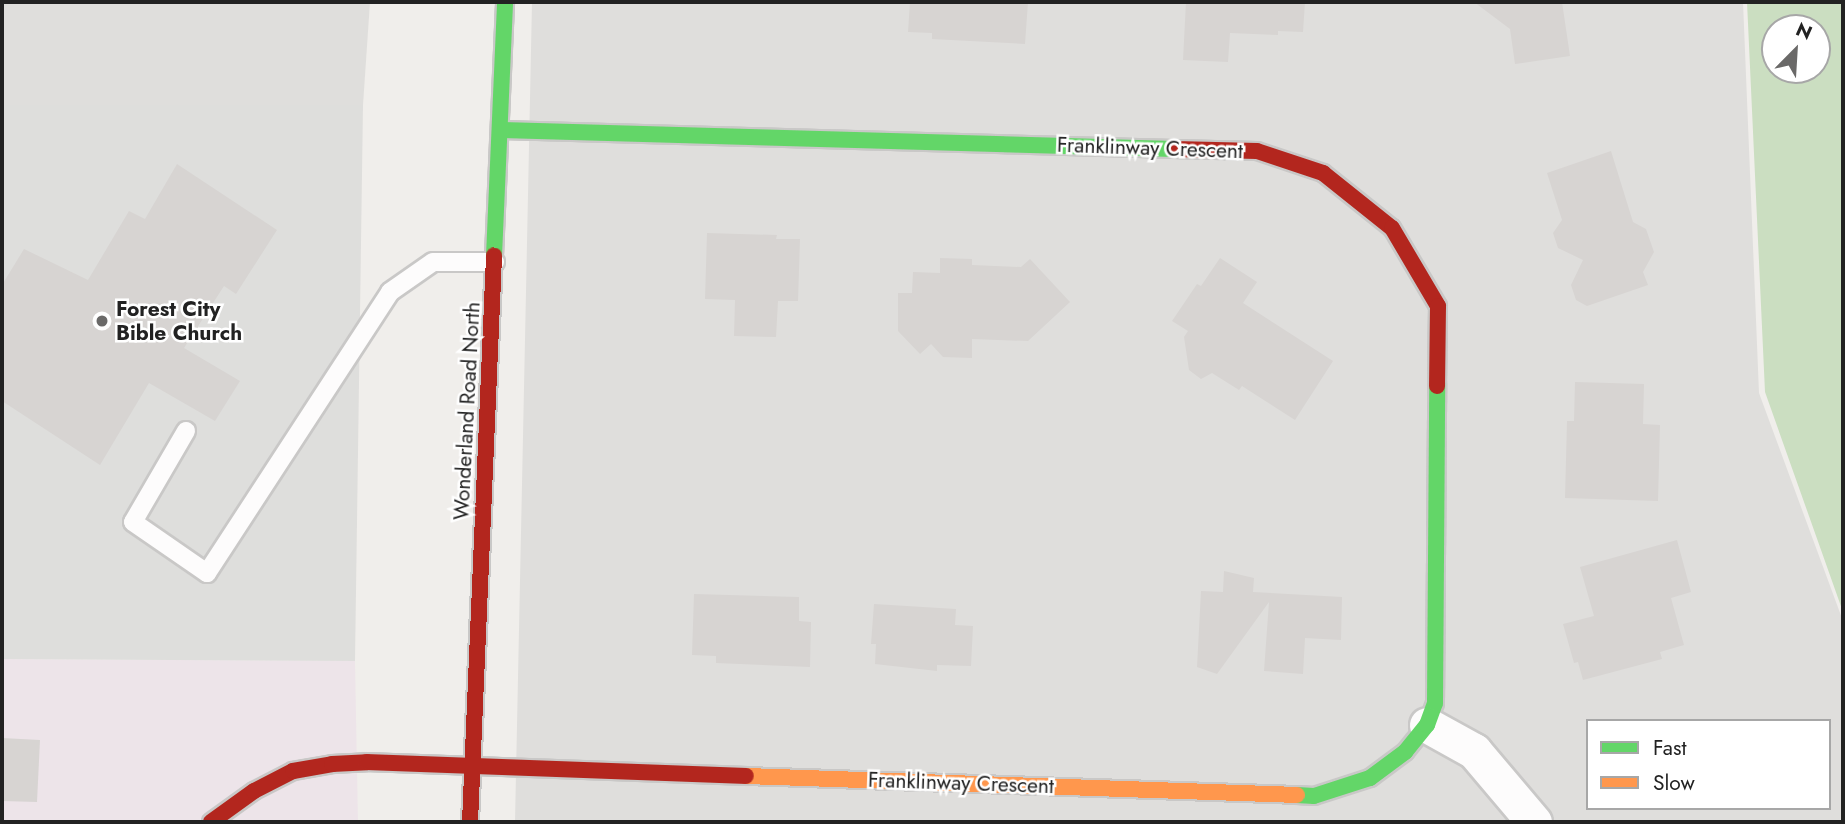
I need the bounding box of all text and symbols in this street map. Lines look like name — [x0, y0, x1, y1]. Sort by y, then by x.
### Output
north arrow — [1761, 14, 1831, 84]
text: N — [1792, 16, 1816, 47]
street label: Franklinway Crescent — [1057, 132, 1243, 164]
place label: Forest City Bible Church — [116, 296, 242, 346]
street label: Wonderland Road North — [449, 301, 485, 521]
marker: Forest City Bible Church — [94, 313, 110, 329]
legend — [1586, 719, 1831, 810]
text: Fast — [1653, 733, 1686, 763]
street label: Franklinway Crescent — [868, 767, 1054, 799]
text: Slow — [1653, 768, 1695, 798]

